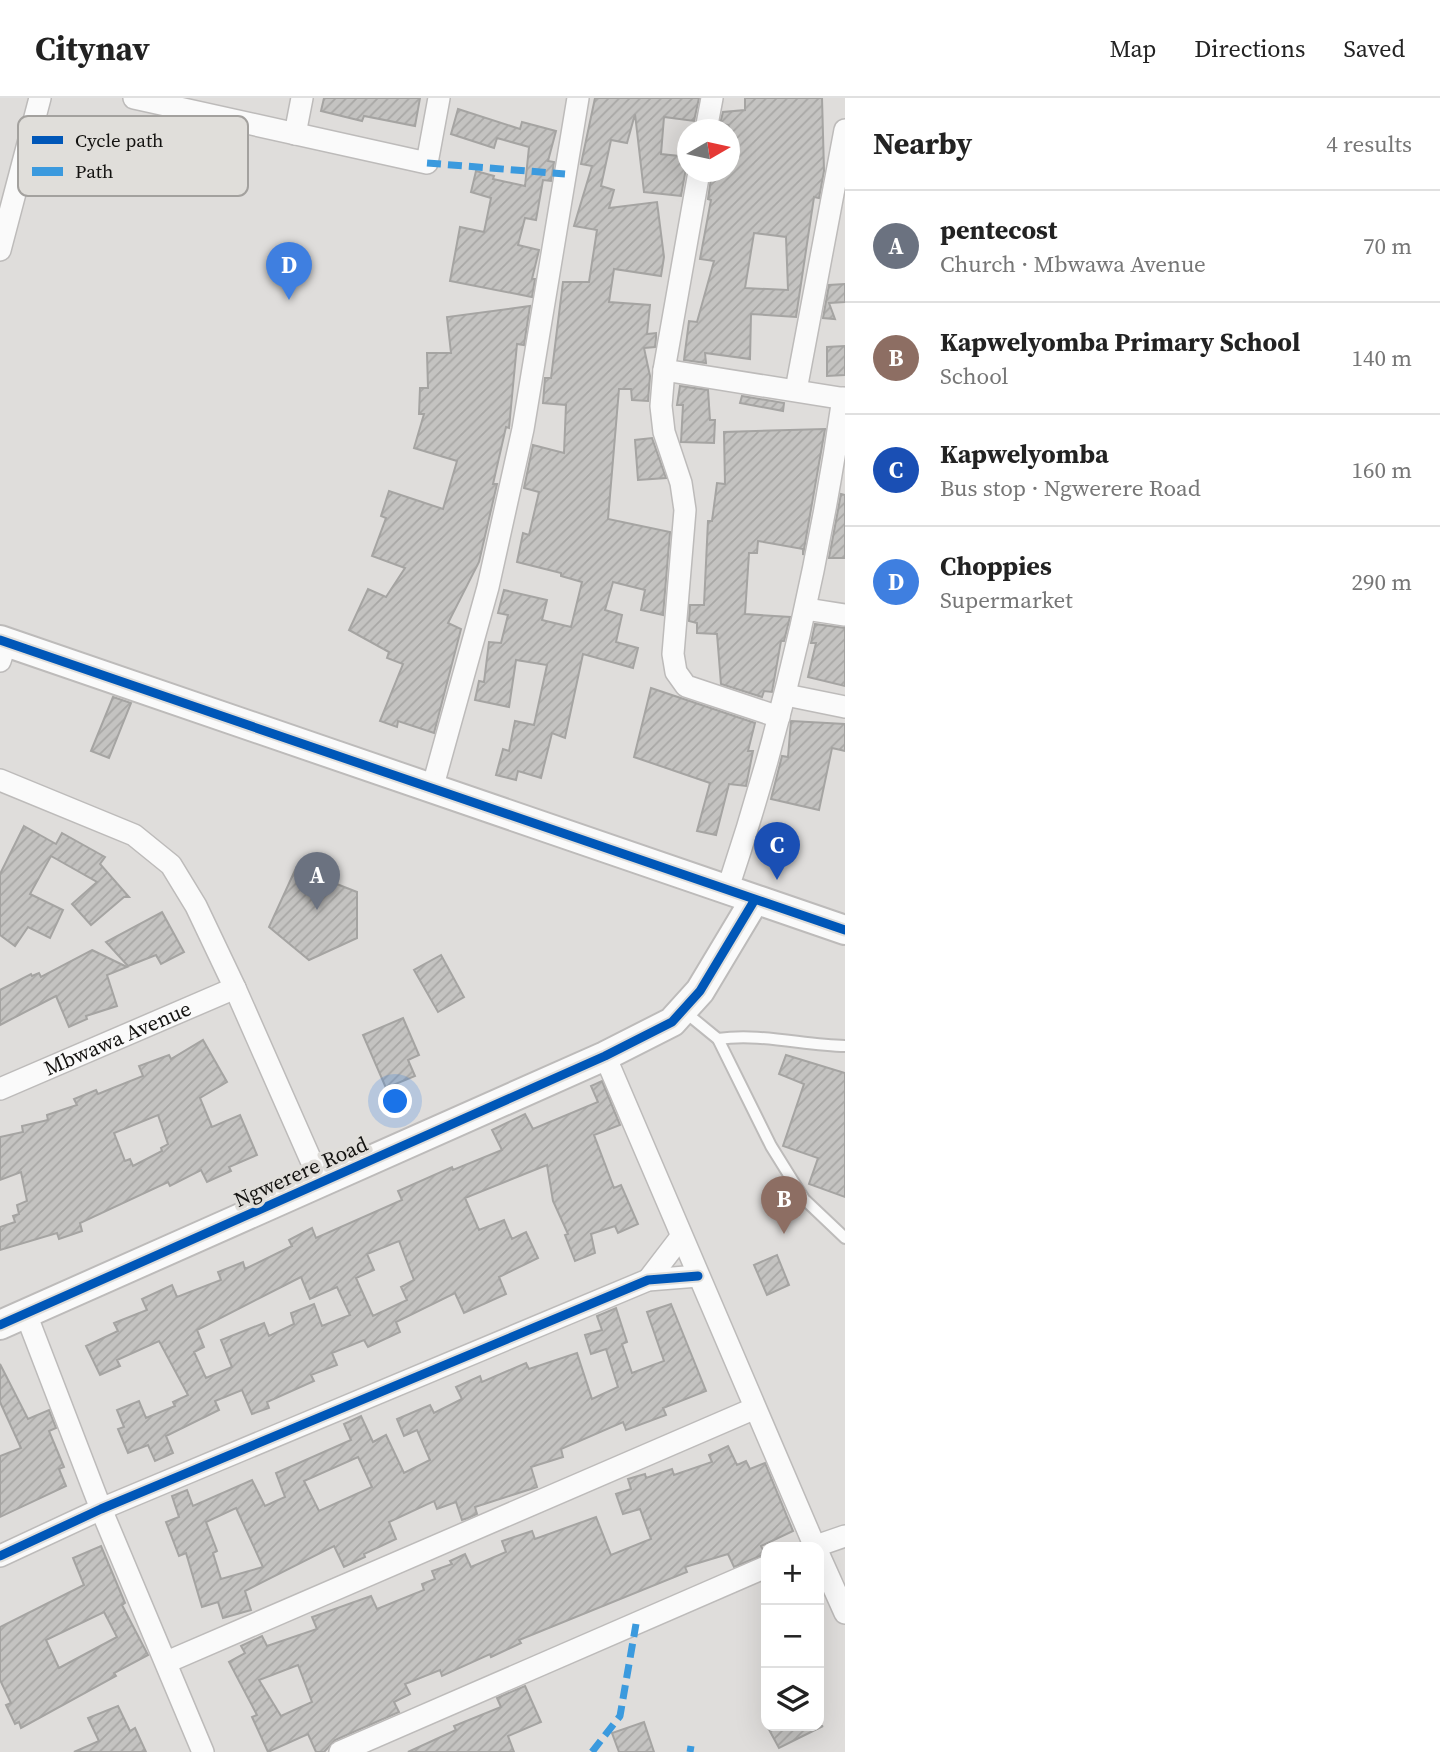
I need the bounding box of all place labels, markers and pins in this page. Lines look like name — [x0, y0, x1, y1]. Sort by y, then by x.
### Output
pin: D — [266, 242, 312, 300]
pin: C — [754, 822, 800, 880]
pin: A — [294, 852, 340, 910]
pin: B — [761, 1176, 807, 1234]

